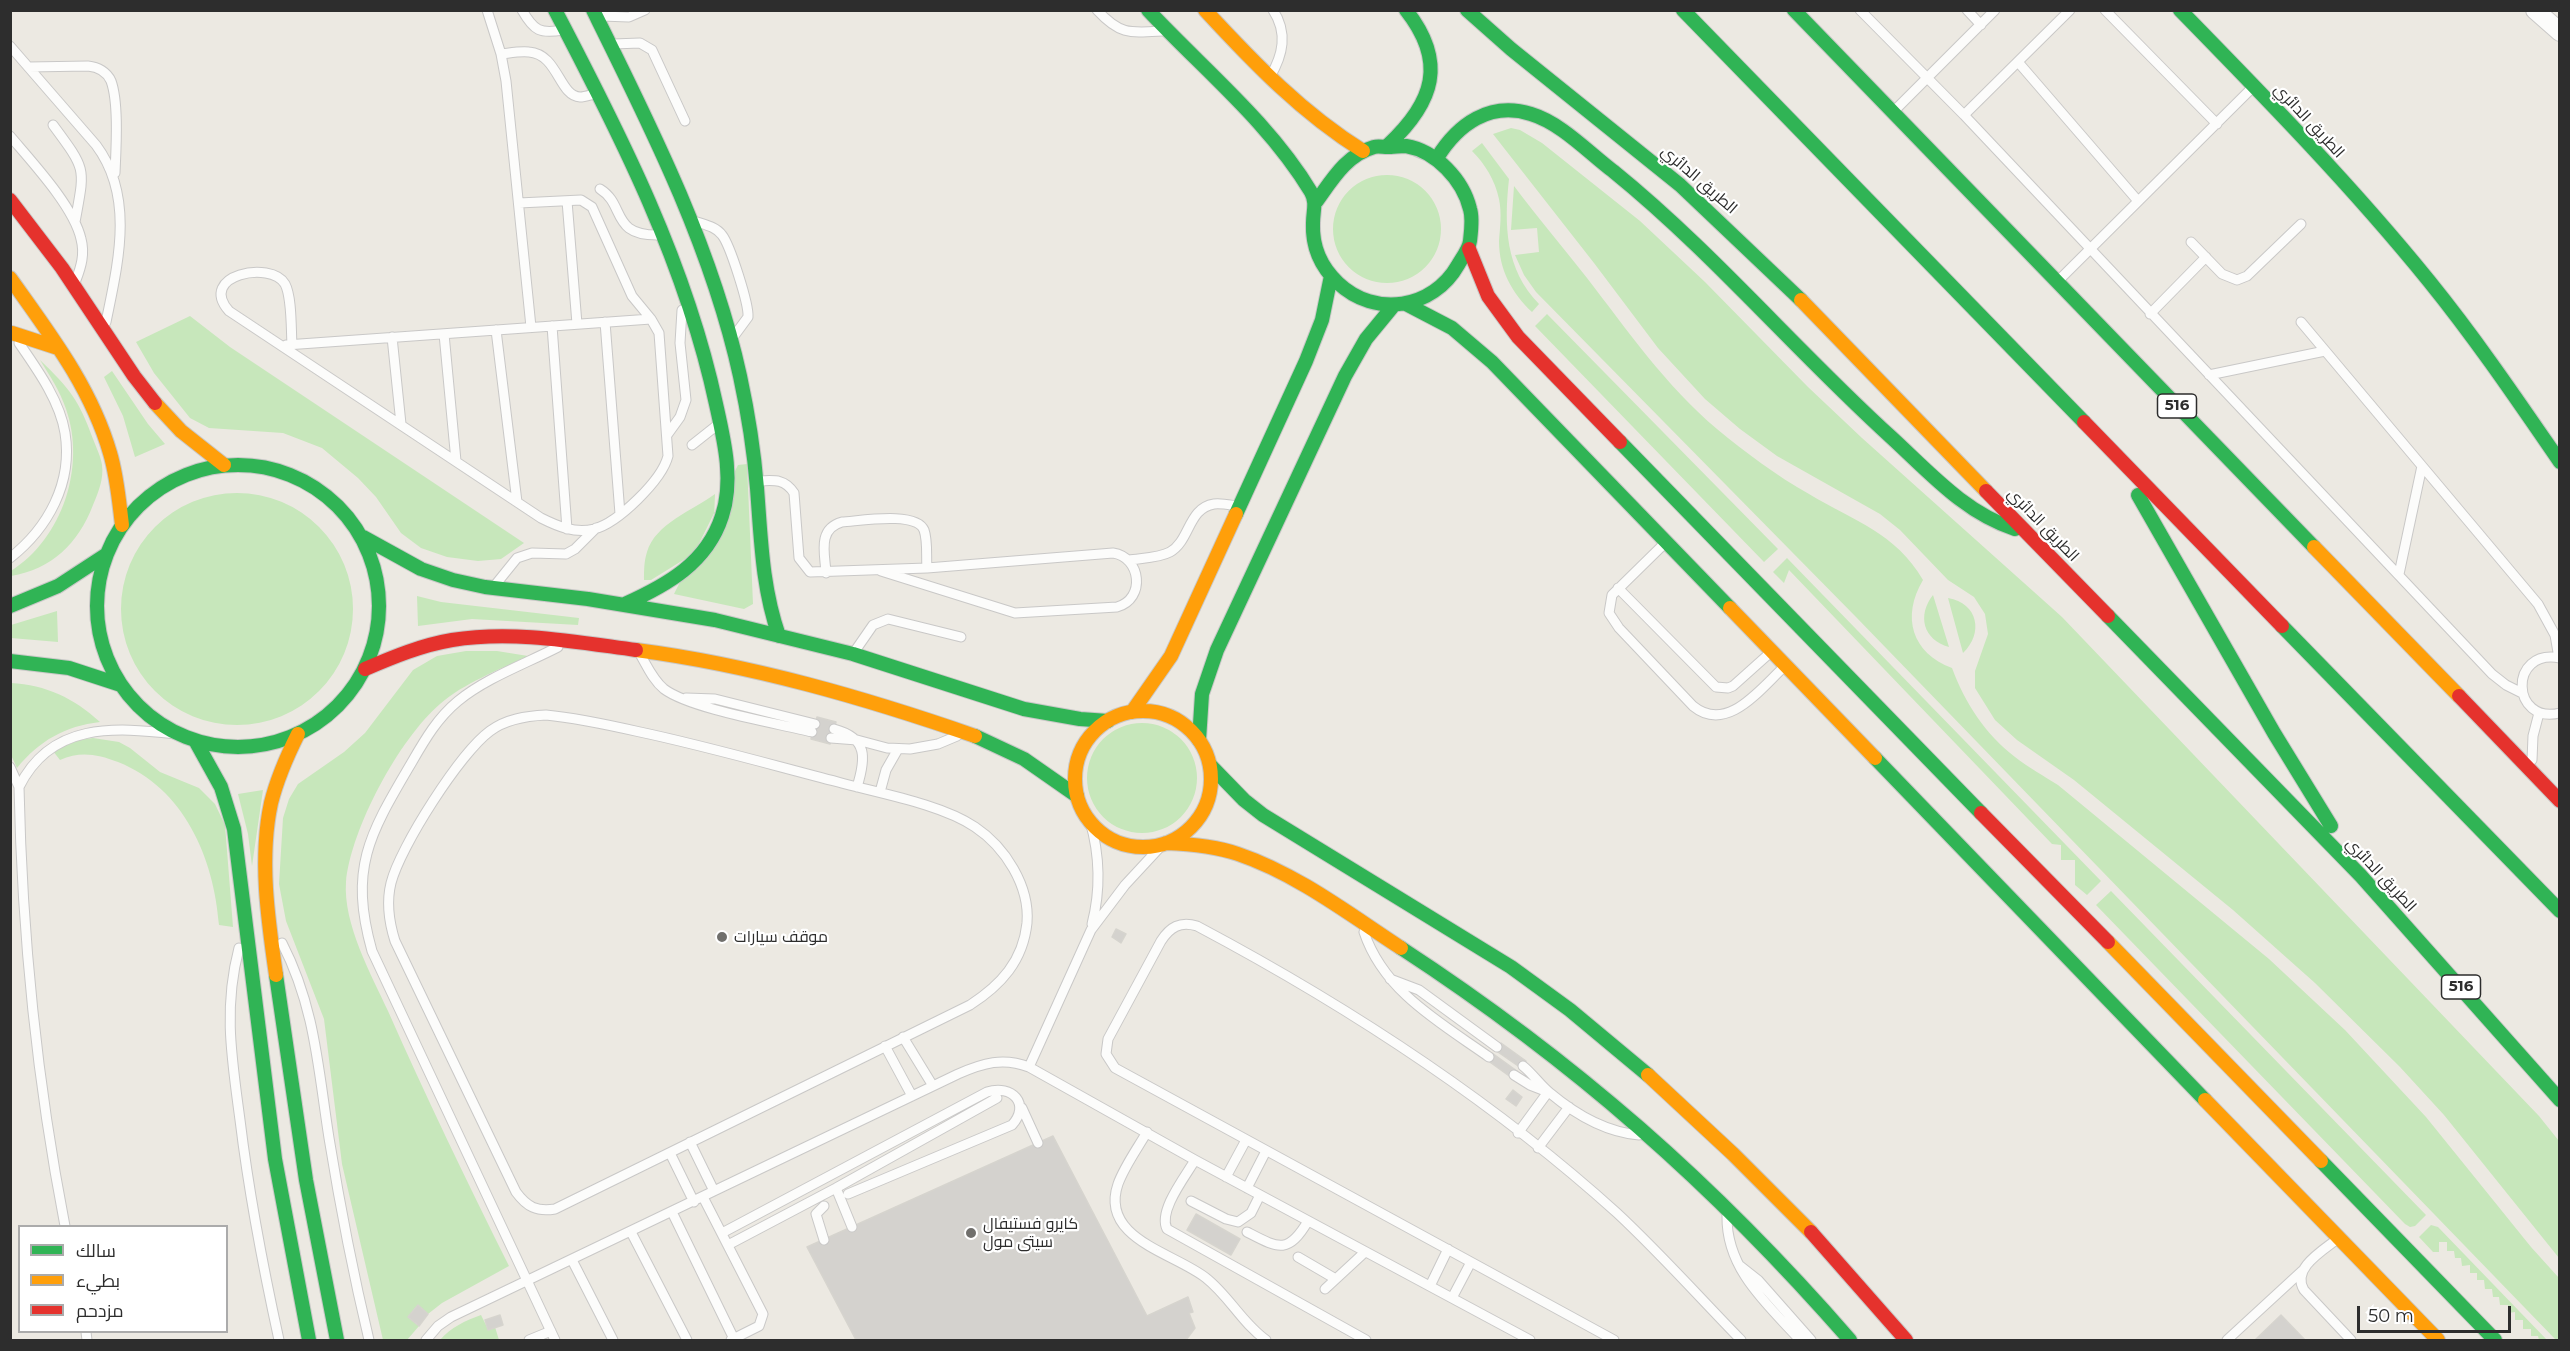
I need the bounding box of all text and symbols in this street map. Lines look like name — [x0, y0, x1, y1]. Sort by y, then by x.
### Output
street label: الطريق الدائري — [2270, 80, 2348, 162]
street label: الطريق الدائري — [1657, 142, 1741, 218]
road number: 516 — [2158, 394, 2196, 418]
street label: الطريق الدائري — [2003, 484, 2083, 566]
street label: الطريق الدائري — [2342, 834, 2420, 916]
place label: موقف سيارات — [734, 927, 828, 947]
marker: موقف سيارات — [715, 930, 729, 944]
road number: 516 — [2442, 975, 2480, 999]
place label: كايرو فستيفال سيتى مول — [983, 1214, 1078, 1252]
legend — [18, 1225, 228, 1333]
marker: كايرو فستيفال سيتى مول — [964, 1226, 978, 1240]
text: سالك — [76, 1240, 116, 1262]
text: بطيء — [76, 1270, 120, 1292]
scale bar — [2360, 1294, 2514, 1332]
text: مزدحم — [76, 1300, 124, 1322]
text: 50 m — [2368, 1305, 2414, 1327]

